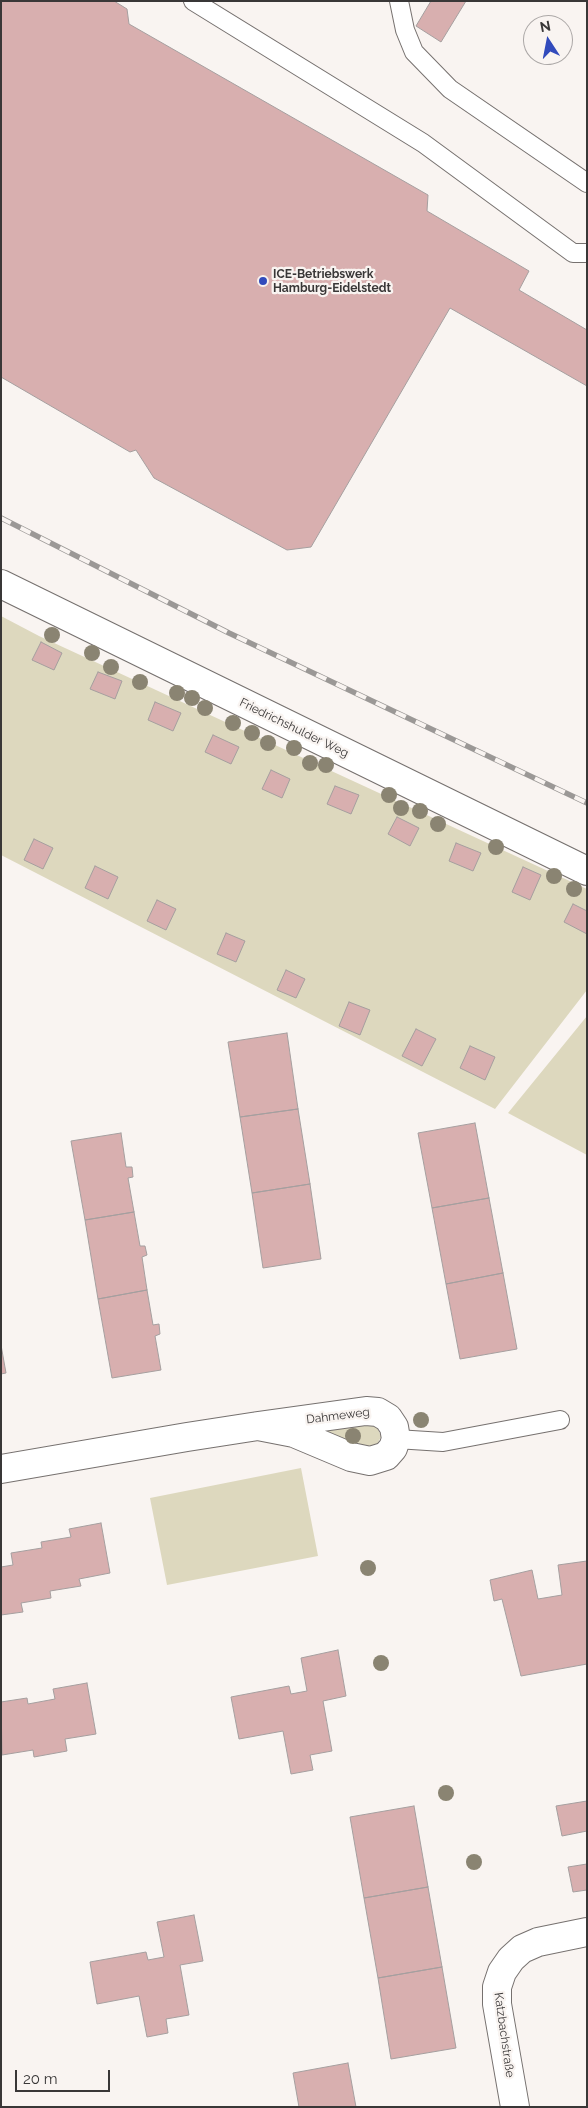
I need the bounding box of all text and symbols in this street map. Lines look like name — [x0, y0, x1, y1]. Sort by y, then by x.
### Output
north arrow — [523, 15, 573, 65]
text: N — [539, 17, 552, 35]
place label: ICE-Betriebswerk Hamburg-Eidelstedt — [273, 267, 391, 295]
marker: ICE-Betriebswerk Hamburg-Eidelstedt — [257, 275, 269, 287]
street label: Friedrichshulder Weg — [237, 695, 351, 761]
street label: Dahmeweg — [305, 1405, 371, 1427]
street label: Katzbachstraße — [491, 1991, 517, 2079]
scale bar — [18, 2060, 112, 2092]
text: 20 m — [23, 2070, 58, 2088]

